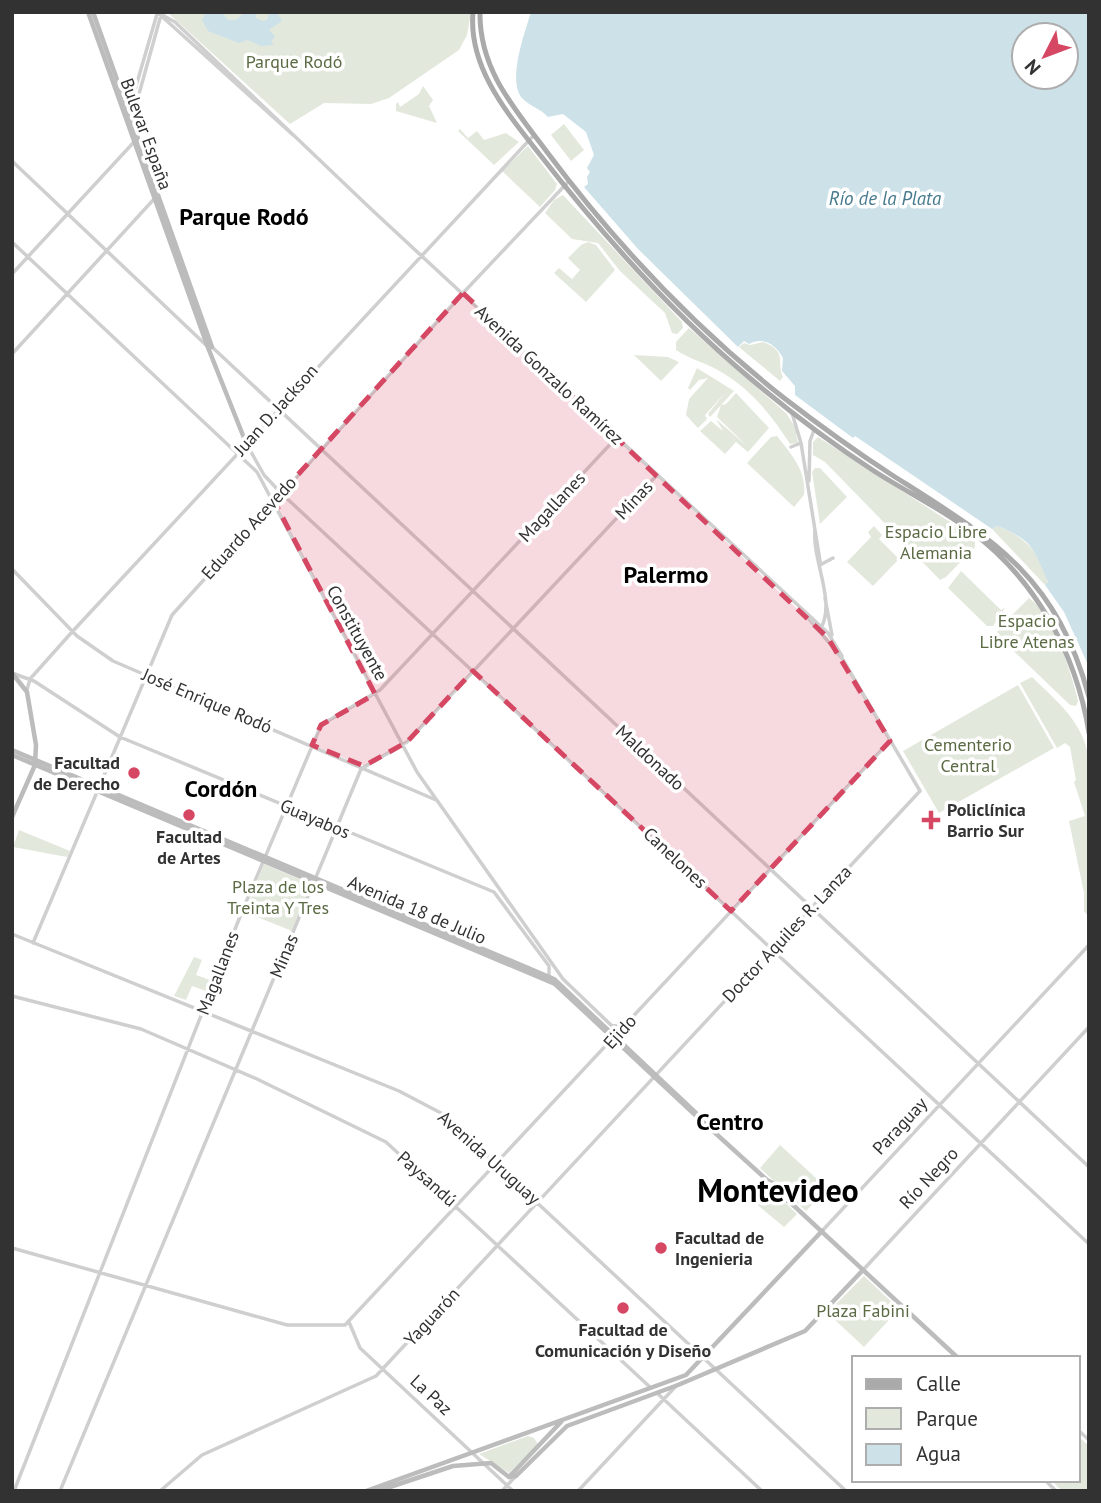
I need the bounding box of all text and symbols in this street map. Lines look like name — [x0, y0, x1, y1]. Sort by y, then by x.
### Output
north arrow — [1010, 21, 1080, 91]
park label: Parque Rodó — [246, 50, 342, 73]
text: N — [1019, 55, 1045, 80]
street label: Bulevar España — [116, 75, 177, 193]
water label: Río de la Plata — [829, 186, 942, 210]
district label: Parque Rodó — [179, 201, 309, 232]
street label: Avenida Gonzalo Ramírez — [470, 300, 628, 449]
street label: Juan D. Jackson — [228, 359, 323, 461]
street label: Magallanes — [513, 467, 590, 547]
street label: Eduardo Acevedo — [196, 471, 301, 584]
street label: Minas — [610, 475, 658, 524]
park label: Espacio Libre Alemania — [885, 520, 987, 564]
district label: Palermo — [624, 559, 709, 590]
street label: Constituyente — [322, 581, 393, 685]
park label: Espacio Libre Atenas — [979, 609, 1075, 653]
street label: José Enrique Rodó — [138, 662, 276, 738]
street label: Maldonado — [611, 720, 690, 795]
park label: Cementerio Central — [924, 733, 1012, 777]
place label: Facultad de Derecho — [33, 751, 120, 795]
marker: Facultad de Derecho — [126, 765, 142, 781]
district label: Cordón — [185, 773, 257, 804]
street label: Guayabos — [277, 794, 354, 844]
place label: Policlínica Barrio Sur — [947, 798, 1026, 842]
marker: Facultad de Artes — [181, 807, 197, 823]
marker: Policlínica Barrio Sur — [921, 810, 941, 830]
street label: Canelones — [638, 822, 712, 893]
place label: Facultad de Artes — [156, 825, 222, 869]
street label: Doctor Aquiles R. Lanza — [717, 860, 856, 1007]
street label: Avenida 18 de Julio — [344, 870, 490, 949]
park label: Plaza de los Treinta Y Tres — [227, 875, 329, 919]
street label: Magallanes — [191, 928, 244, 1018]
street label: Minas — [264, 930, 303, 981]
street label: Ejido — [598, 1010, 641, 1054]
street label: Paraguay — [867, 1092, 932, 1159]
street label: Avenida Uruguay — [433, 1106, 546, 1210]
district label: Centro — [696, 1106, 764, 1137]
street label: Río Negro — [894, 1142, 963, 1213]
street label: Paysandú — [393, 1146, 462, 1211]
district label: Montevideo — [697, 1169, 859, 1211]
place label: Facultad de Ingenieria — [675, 1226, 764, 1270]
marker: Facultad de Ingenieria — [653, 1240, 669, 1256]
street label: Yaguarón — [399, 1283, 464, 1351]
park label: Plaza Fabini — [816, 1299, 910, 1322]
marker: Facultad de Comunicación y Diseño — [615, 1300, 631, 1316]
place label: Facultad de Comunicación y Diseño — [535, 1318, 711, 1362]
legend — [852, 1356, 1080, 1482]
street label: La Paz — [406, 1369, 457, 1420]
text: Calle — [916, 1370, 961, 1397]
text: Parque — [916, 1405, 978, 1432]
text: Agua — [916, 1440, 961, 1467]

